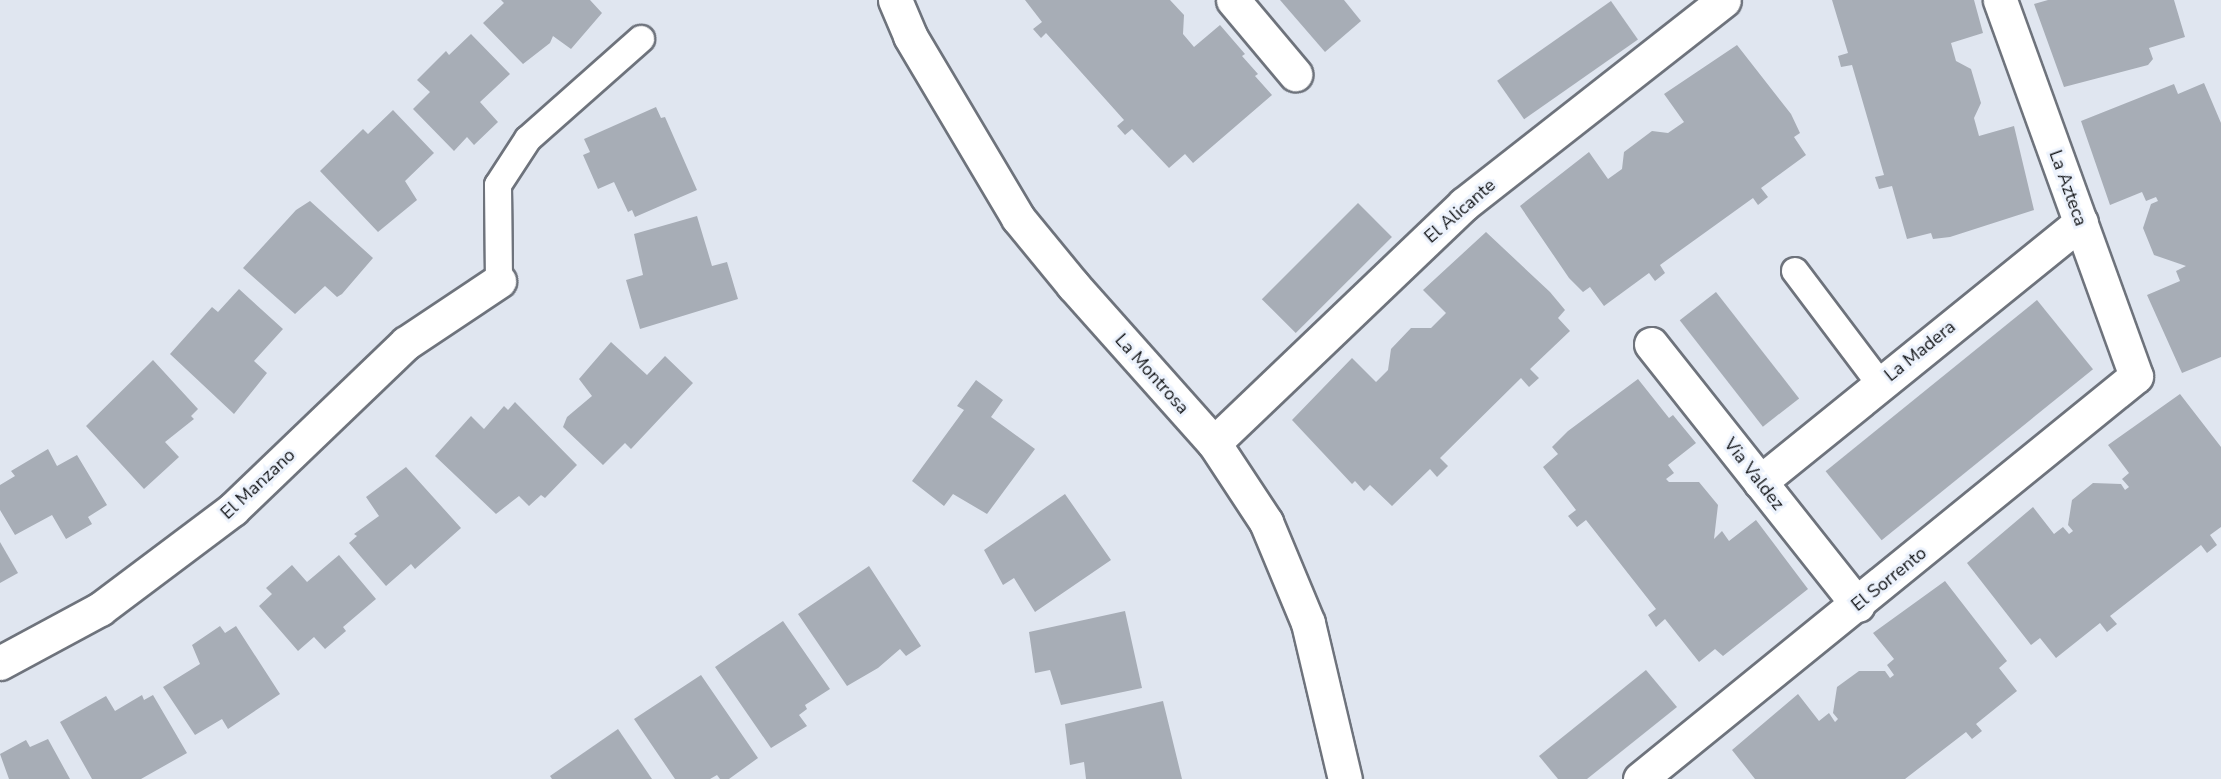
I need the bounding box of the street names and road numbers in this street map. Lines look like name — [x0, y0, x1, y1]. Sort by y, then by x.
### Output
street label: La Azteca — [2044, 147, 2092, 229]
street label: El Alicante — [1420, 174, 1500, 248]
street label: La Madera — [1880, 316, 1960, 386]
street label: La Montrosa — [1110, 329, 1194, 419]
street label: Via Valdez — [1719, 434, 1789, 514]
street label: El Manzano — [216, 444, 300, 524]
street label: El Sorrento — [1847, 542, 1931, 616]

